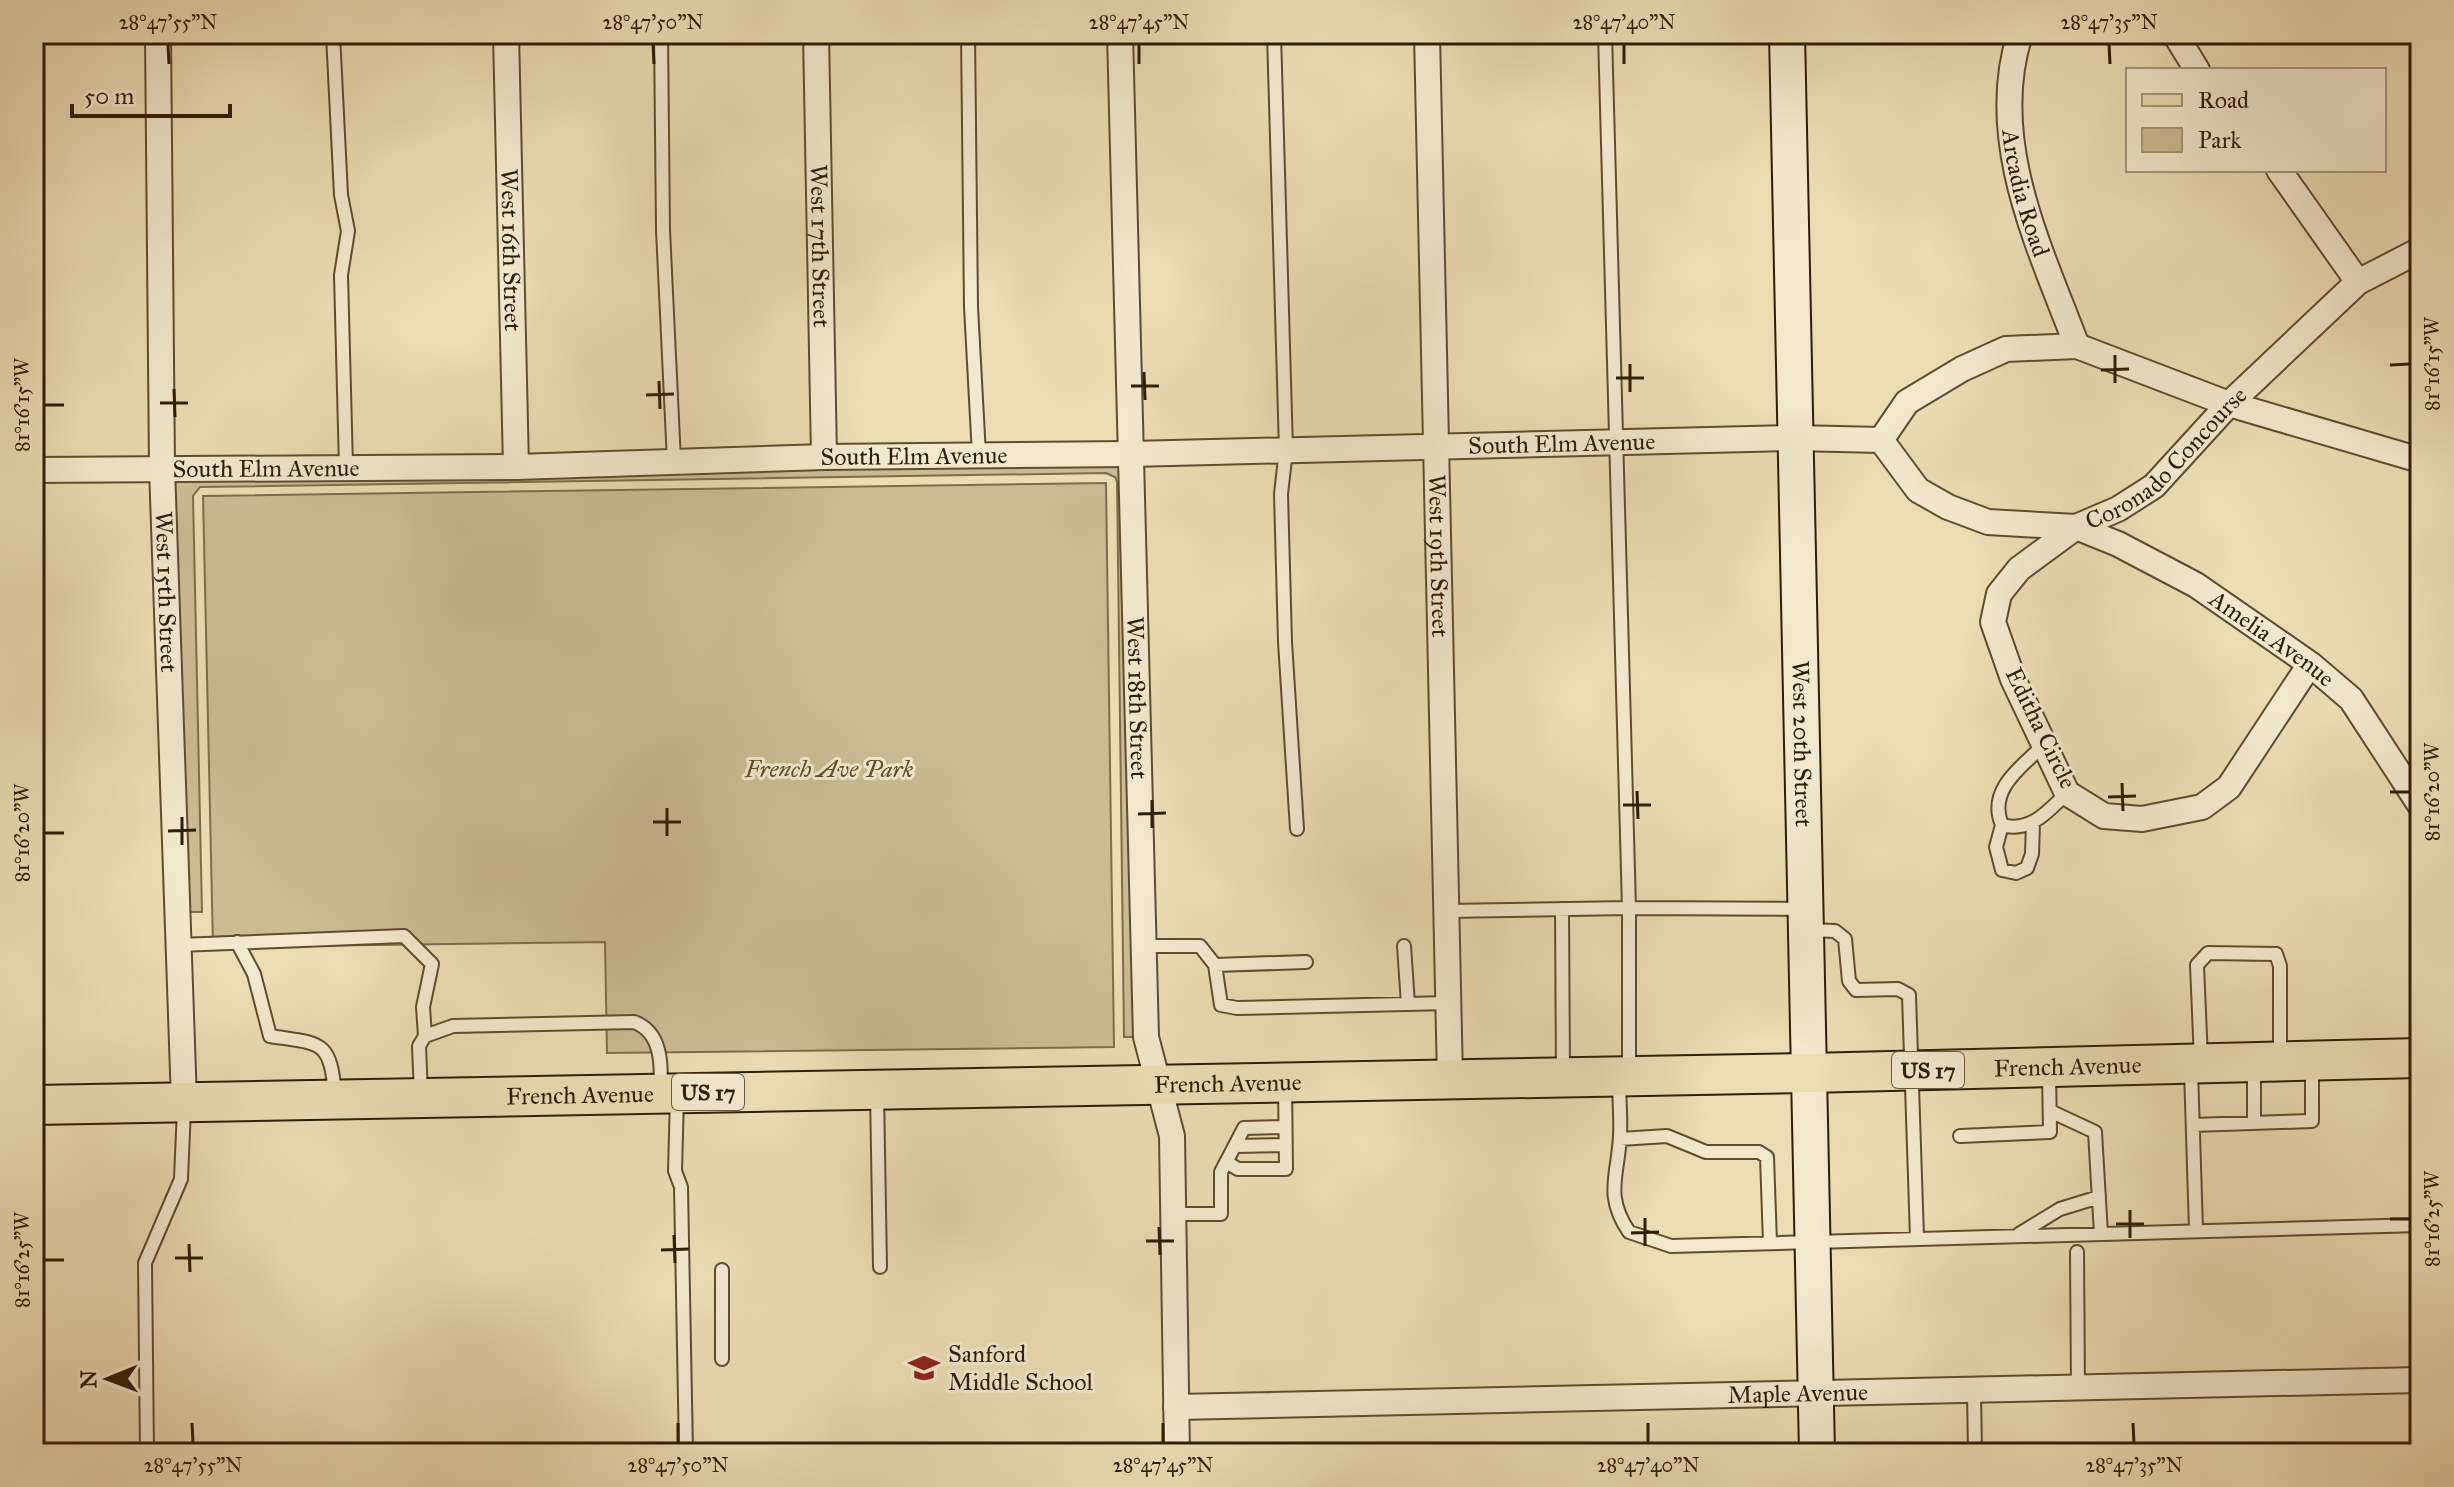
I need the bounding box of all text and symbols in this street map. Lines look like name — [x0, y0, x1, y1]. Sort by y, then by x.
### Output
text: 28°47'55"N — [119, 10, 217, 34]
text: 28°47'50"N — [603, 10, 703, 34]
text: 28°47'45"N — [1089, 10, 1189, 34]
text: 28°47'40"N — [1573, 10, 1675, 34]
text: 28°47'35"N — [2060, 10, 2158, 34]
scale bar — [72, 68, 230, 118]
legend — [2126, 68, 2386, 172]
text: 50 m — [84, 81, 134, 111]
text: Road — [2198, 85, 2249, 115]
text: Park — [2198, 125, 2242, 155]
street label: Arcadia Road — [1995, 127, 2056, 261]
street label: West 17th Street — [803, 164, 837, 328]
street label: West 16th Street — [494, 168, 528, 332]
text: 81°16'15"W — [2420, 316, 2444, 411]
text: 81°16'15"W — [10, 357, 34, 452]
street label: Coronado Concourse — [2081, 380, 2253, 536]
street label: South Elm Avenue — [1468, 426, 1656, 461]
street label: South Elm Avenue — [820, 440, 1007, 472]
street label: South Elm Avenue — [172, 453, 360, 484]
street label: West 19th Street — [1422, 474, 1455, 638]
street label: West 15th Street — [149, 511, 184, 674]
street label: Amelia Avenue — [2203, 583, 2341, 693]
street label: West 18th Street — [1120, 616, 1154, 780]
street label: West 20th Street — [1785, 660, 1819, 828]
street label: Editha Circle — [1999, 662, 2083, 794]
text: 81°16'20"W — [2420, 742, 2444, 841]
park label: French Ave Park — [744, 754, 914, 784]
text: 81°16'20"W — [10, 783, 34, 882]
street label: French Avenue — [1993, 1050, 2142, 1083]
road number: US 17 — [1892, 1052, 1964, 1088]
street label: French Avenue — [1154, 1067, 1302, 1100]
road number: US 17 — [672, 1074, 744, 1110]
street label: French Avenue — [506, 1079, 654, 1111]
text: 81°16'25"W — [2420, 1170, 2444, 1267]
text: 81°16'25"W — [10, 1211, 34, 1308]
north arrow — [68, 1339, 148, 1419]
place label: Sanford Middle School — [948, 1339, 1094, 1397]
school or university icon: Sanford Middle School — [907, 1351, 941, 1385]
text: N — [75, 1369, 102, 1389]
street label: Maple Avenue — [1727, 1377, 1868, 1410]
text: 28°47'55"N — [144, 1453, 242, 1477]
text: 28°47'50"N — [628, 1453, 728, 1477]
text: 28°47'45"N — [1113, 1453, 1213, 1477]
text: 28°47'40"N — [1597, 1453, 1699, 1477]
text: 28°47'35"N — [2085, 1453, 2183, 1477]

